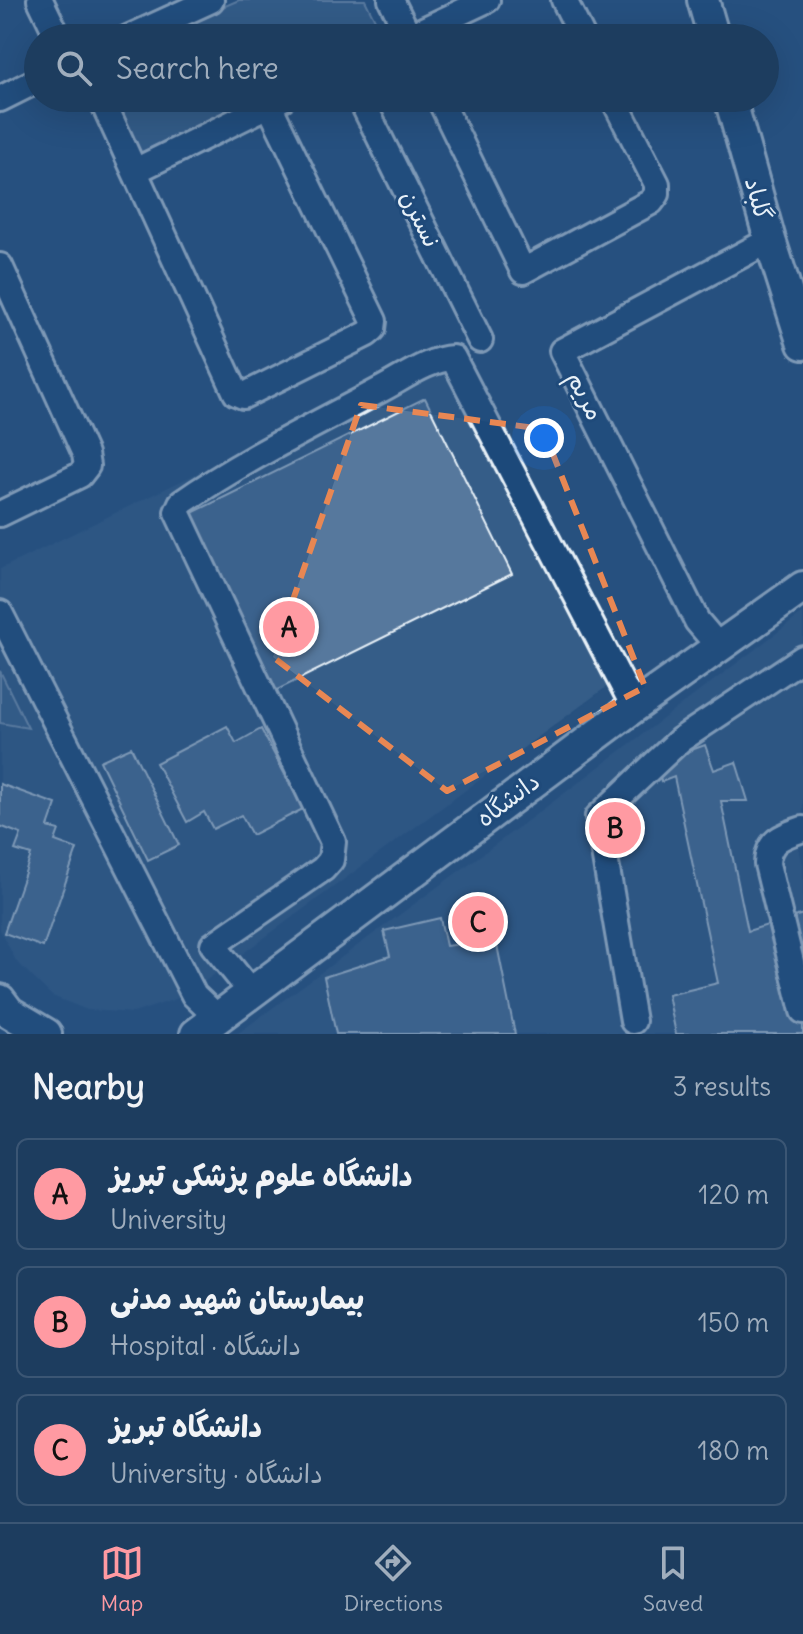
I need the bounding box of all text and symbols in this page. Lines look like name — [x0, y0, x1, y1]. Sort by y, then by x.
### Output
search box — [24, 24, 779, 112]
icon: search — [52, 46, 96, 90]
text: Search here — [116, 49, 279, 87]
street label: گلباد — [739, 174, 779, 224]
street label: نسترن — [394, 185, 447, 252]
street label: مریم — [557, 366, 611, 427]
your location — [524, 418, 564, 458]
pin: A — [263, 597, 315, 657]
street label: دانشگاه — [470, 766, 545, 833]
pin: B — [589, 798, 641, 858]
pin: C — [452, 892, 504, 952]
text: Nearby — [32, 1065, 145, 1108]
text: 3 results — [673, 1070, 771, 1103]
text: دانشگاه علوم پزشکی تبریز — [110, 1156, 413, 1194]
text: A — [52, 1178, 68, 1211]
text: 120 m — [698, 1178, 769, 1211]
text: University — [110, 1203, 227, 1236]
text: بیمارستان شهید مدنی — [110, 1279, 364, 1317]
text: B — [51, 1306, 69, 1339]
text: 150 m — [698, 1306, 769, 1339]
text: Hospital · دانشگاه — [110, 1329, 301, 1362]
text: دانشگاه تبریز — [110, 1407, 262, 1445]
text: C — [51, 1434, 69, 1467]
text: 180 m — [698, 1434, 769, 1467]
text: University · دانشگاه — [110, 1457, 323, 1490]
tab: Map — [100, 1541, 144, 1617]
tab: Directions — [344, 1541, 443, 1617]
tab: Saved — [643, 1541, 703, 1617]

